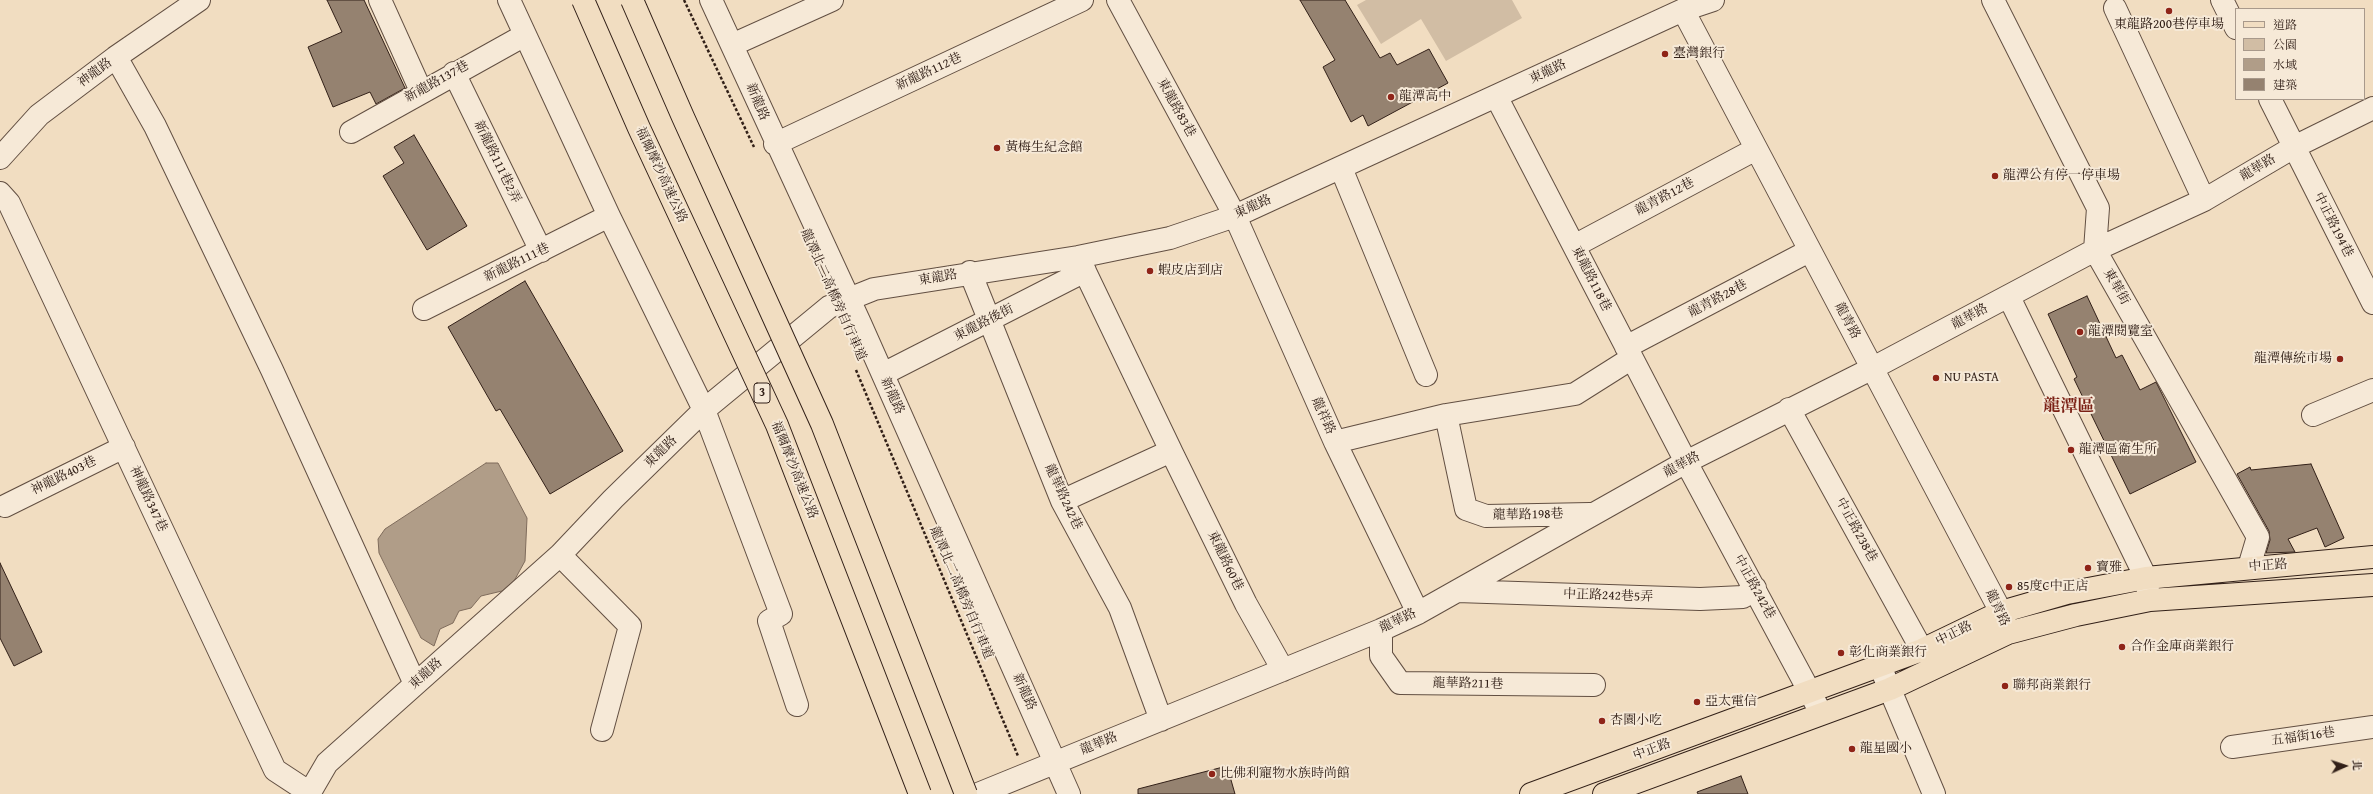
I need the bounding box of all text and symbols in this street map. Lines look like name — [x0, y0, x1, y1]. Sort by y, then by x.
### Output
marker: 東龍路200巷停車場 — [2164, 6, 2174, 16]
legend — [2235, 8, 2365, 100]
text: 道路 — [2273, 16, 2297, 33]
place label: 東龍路200巷停車場 — [2114, 17, 2224, 33]
text: 公園 — [2273, 36, 2297, 53]
place label: 臺灣銀行 — [1673, 46, 1725, 62]
marker: 臺灣銀行 — [1660, 49, 1670, 59]
street label: 新龍路112巷 — [894, 50, 964, 94]
street label: 神龍路 — [75, 55, 115, 91]
text: 水域 — [2273, 56, 2297, 73]
street label: 東龍路 — [1527, 57, 1569, 87]
street label: 新龍路137巷 — [402, 58, 472, 106]
street label: 東龍路83巷 — [1154, 76, 1198, 140]
text: 建築 — [2273, 76, 2297, 93]
street label: 新龍路 — [742, 81, 772, 123]
place label: 龍潭高中 — [1399, 89, 1451, 105]
marker: 龍潭高中 — [1386, 92, 1396, 102]
street label: 新龍路111巷2弄 — [470, 118, 524, 206]
street label: 福爾摩沙高速公路 — [632, 125, 690, 225]
place label: 黃梅生紀念館 — [1005, 140, 1083, 156]
marker: 黃梅生紀念館 — [992, 143, 1002, 153]
street label: 龍華路 — [2237, 151, 2279, 185]
place label: 龍潭公有停一停車場 — [2003, 168, 2120, 184]
marker: 龍潭公有停一停車場 — [1990, 171, 2000, 181]
street label: 龍青路12巷 — [1633, 175, 1697, 219]
street label: 中正路194巷 — [2310, 190, 2356, 260]
street label: 東龍路 — [1232, 192, 1274, 222]
street label: 龍潭北二高橋旁自行車道 — [797, 227, 869, 363]
street label: 新龍路111巷 — [482, 240, 552, 286]
street label: 東龍路118巷 — [1568, 244, 1614, 314]
place label: 蝦皮店到店 — [1158, 263, 1223, 279]
marker: 蝦皮店到店 — [1145, 266, 1155, 276]
street label: 東華街 — [2099, 266, 2133, 308]
street label: 東龍路 — [917, 267, 959, 289]
street label: 龍青路28巷 — [1686, 277, 1750, 321]
street label: 龍青路 — [1831, 300, 1863, 342]
street label: 東龍路後街 — [952, 301, 1016, 345]
street label: 龍華路 — [1949, 301, 1991, 333]
place label: 龍潭閱覽室 — [2088, 324, 2153, 340]
marker: 龍潭閱覽室 — [2075, 327, 2085, 337]
place label: 龍潭傳統市場 — [2254, 351, 2332, 367]
marker: 龍潭傳統市場 — [2335, 354, 2345, 364]
place label: NU PASTA — [1944, 370, 1999, 386]
marker: NU PASTA — [1931, 373, 1941, 383]
street label: 新龍路 — [877, 375, 907, 417]
road number: 3 — [754, 383, 770, 403]
street label: 龍祥路 — [1308, 395, 1338, 437]
district label: 龍潭區 — [2044, 397, 2094, 417]
street label: 福爾摩沙高速公路 — [767, 419, 821, 521]
street label: 東龍路 — [642, 433, 680, 471]
place label: 龍潭區衛生所 — [2079, 442, 2157, 458]
marker: 龍潭區衛生所 — [2066, 445, 2076, 455]
street label: 龍華路 — [1661, 449, 1703, 481]
street label: 神龍路403巷 — [29, 453, 99, 499]
street label: 龍華路242巷 — [1041, 462, 1085, 532]
street label: 神龍路347巷 — [126, 464, 170, 534]
street label: 中正路238巷 — [1832, 495, 1880, 565]
street label: 龍華路198巷 — [1492, 507, 1564, 523]
street label: 龍潭北二高橋旁自行車道 — [926, 524, 996, 662]
street label: 東龍路60巷 — [1204, 529, 1246, 593]
street label: 中正路242巷 — [1730, 552, 1778, 622]
street label: 中正路 — [2248, 557, 2288, 575]
place label: 寶雅 — [2096, 560, 2122, 576]
marker: 寶雅 — [2083, 563, 2093, 573]
place label: 85度C中正店 — [2017, 579, 2089, 595]
marker: 85度C中正店 — [2004, 582, 2014, 592]
street label: 中正路242巷5弄 — [1563, 587, 1653, 605]
street label: 龍青路 — [1982, 587, 2012, 629]
street label: 龍華路 — [1377, 606, 1419, 636]
street label: 中正路 — [1933, 618, 1975, 650]
place label: 合作金庫商業銀行 — [2130, 639, 2234, 655]
marker: 合作金庫商業銀行 — [2117, 642, 2127, 652]
place label: 彰化商業銀行 — [1849, 645, 1927, 661]
marker: 彰化商業銀行 — [1836, 648, 1846, 658]
street label: 東龍路 — [406, 655, 446, 693]
street label: 新龍路 — [1009, 671, 1039, 713]
street label: 龍華路211巷 — [1432, 676, 1504, 692]
place label: 聯邦商業銀行 — [2013, 678, 2091, 694]
marker: 聯邦商業銀行 — [2000, 681, 2010, 691]
place label: 亞太電信 — [1705, 694, 1757, 710]
marker: 亞太電信 — [1692, 697, 1702, 707]
place label: 杏園小吃 — [1610, 713, 1662, 729]
marker: 杏園小吃 — [1597, 716, 1607, 726]
street label: 五福街16巷 — [2270, 725, 2336, 749]
street label: 龍華路 — [1078, 729, 1120, 759]
street label: 中正路 — [1631, 736, 1673, 764]
place label: 龍星國小 — [1860, 741, 1912, 757]
marker: 龍星國小 — [1847, 744, 1857, 754]
north arrow — [2325, 746, 2365, 786]
text: 北 — [2349, 759, 2365, 771]
place label: 比佛利寵物水族時尚館 — [1220, 766, 1350, 782]
marker: 比佛利寵物水族時尚館 — [1207, 769, 1217, 779]

